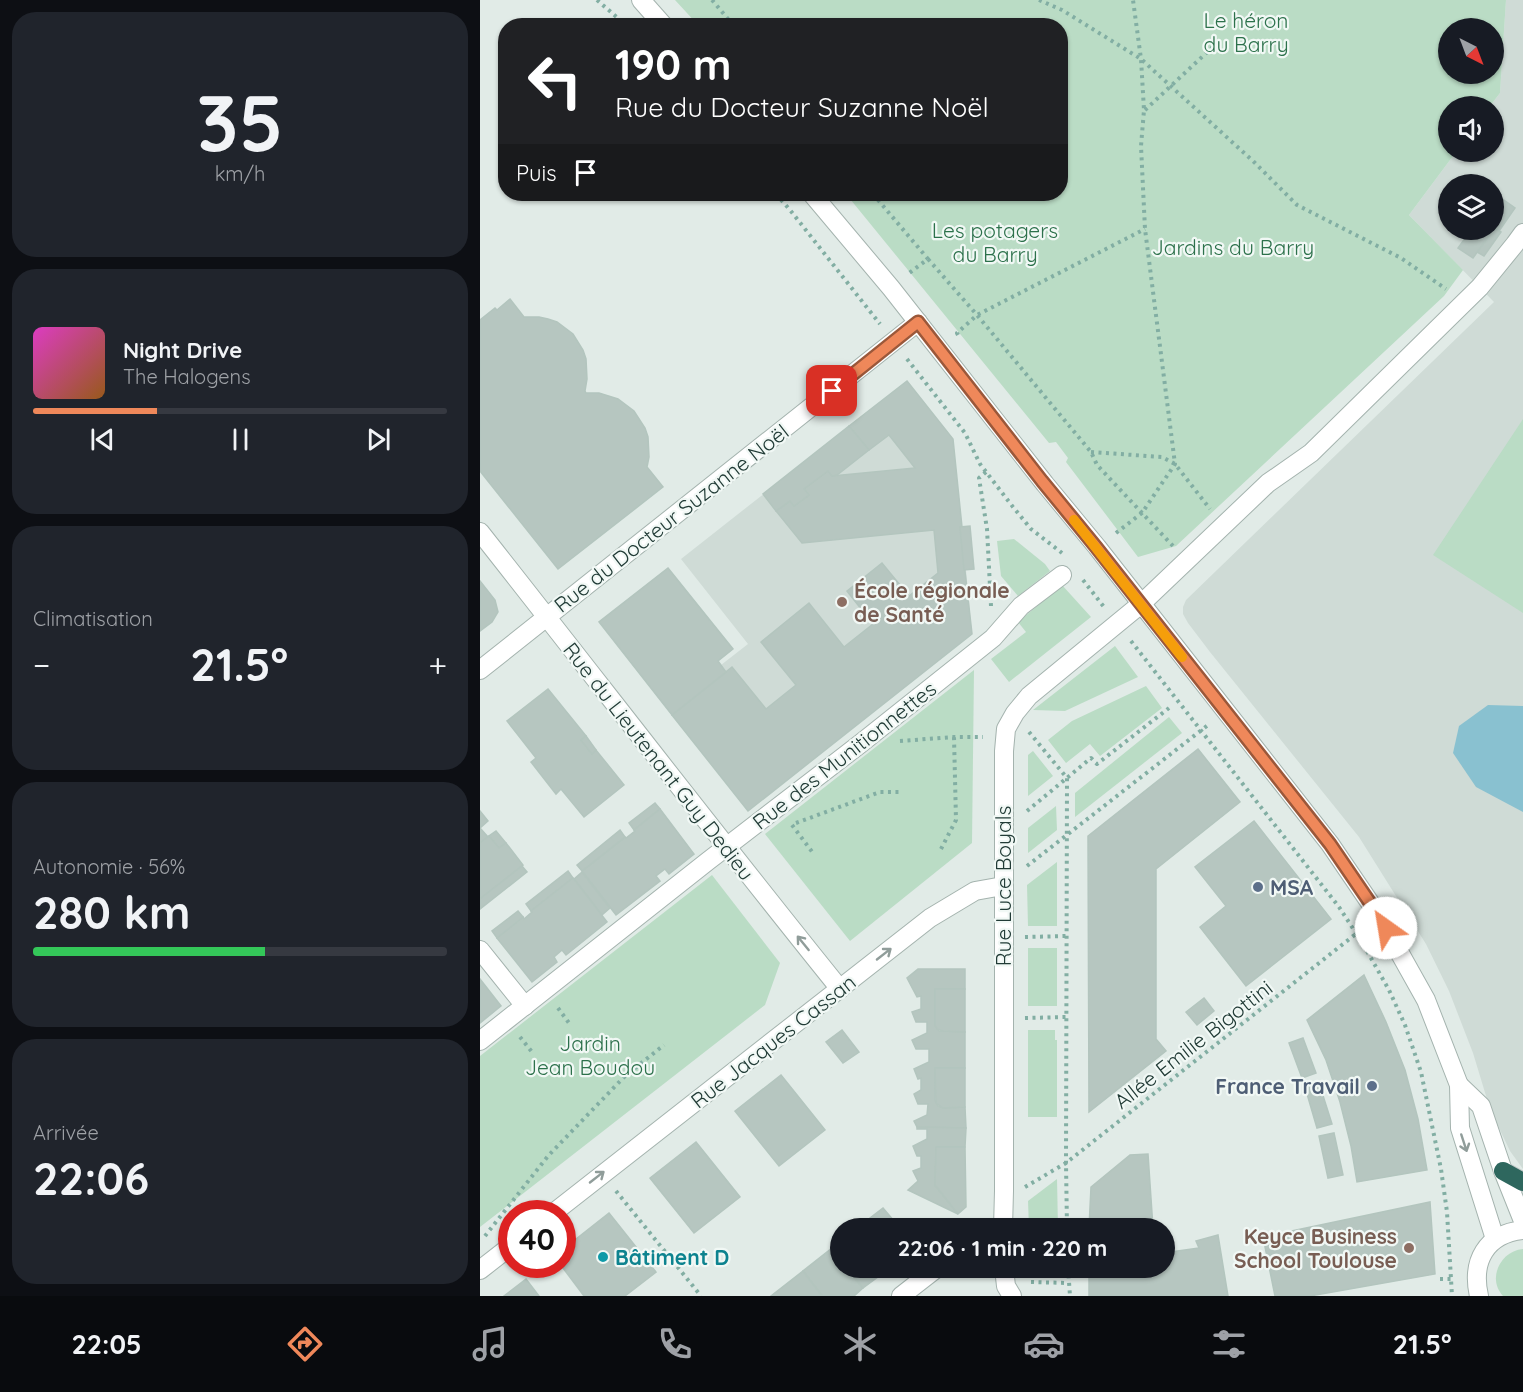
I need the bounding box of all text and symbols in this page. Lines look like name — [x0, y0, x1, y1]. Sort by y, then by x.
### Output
park label: Le héron du Barry — [1203, 7, 1289, 57]
north arrow — [1438, 18, 1504, 84]
map controls — [1438, 18, 1504, 240]
text: 190 m — [615, 38, 731, 91]
icon: left — [516, 42, 594, 120]
text: 35 — [197, 73, 283, 171]
text: Rue du Docteur Suzanne Noël — [615, 90, 989, 124]
button: sound — [1438, 96, 1504, 162]
icon: arrive — [569, 156, 602, 189]
text: Puis — [516, 159, 557, 187]
text: km/h — [215, 161, 265, 186]
button: layers — [1438, 174, 1504, 240]
park label: Les potagers du Barry — [932, 217, 1058, 267]
park label: Jardins du Barry — [1152, 234, 1314, 260]
text: Night Drive — [123, 336, 242, 364]
text: The Halogens — [123, 364, 251, 389]
pin — [806, 365, 857, 416]
icon: arrive — [815, 374, 848, 407]
street label: Rue du Docteur Suzanne Noël — [548, 418, 794, 618]
icon: previous — [86, 423, 119, 456]
icon: pause — [224, 423, 257, 456]
icon: next — [362, 423, 395, 456]
place label: École régionale de Santé — [854, 577, 1010, 627]
marker: École régionale de Santé — [835, 595, 849, 609]
text: Climatisation — [33, 606, 153, 631]
text: 21.5° — [190, 636, 288, 692]
street label: Rue du Lieutenant Guy Dedieu — [558, 637, 760, 885]
text: − — [33, 644, 50, 685]
text: + — [428, 644, 447, 685]
street label: Rue des Munitionnettes — [747, 675, 941, 835]
street label: Rue Luce Boyals — [990, 806, 1016, 966]
text: Autonomie · 56% — [33, 854, 185, 879]
place label: MSA — [1270, 874, 1314, 900]
marker: MSA — [1251, 880, 1265, 894]
text: 280 km — [33, 884, 191, 940]
position arrow — [1354, 896, 1418, 960]
one-way arrow — [797, 935, 810, 951]
one-way arrow — [876, 948, 892, 961]
street label: Rue Jacques Cassan — [685, 968, 861, 1114]
street label: Allée Emilie Bigottini — [1109, 974, 1277, 1114]
park label: Jardin Jean Boudou — [525, 1030, 655, 1080]
place label: France Travail — [1215, 1073, 1360, 1099]
marker: France Travail — [1365, 1079, 1379, 1093]
text: Arrivée — [33, 1120, 99, 1145]
one-way arrow — [1460, 1133, 1471, 1152]
text: 22:06 — [33, 1150, 149, 1206]
one-way arrow — [589, 1171, 605, 1184]
speed limit sign: 40 — [498, 1200, 576, 1278]
place label: Keyce Business School Toulouse — [1234, 1223, 1397, 1273]
text: 22:06 · 1 min · 220 m — [898, 1234, 1107, 1262]
marker: Keyce Business School Toulouse — [1402, 1241, 1416, 1255]
place label: Bâtiment D — [615, 1244, 729, 1270]
marker: Bâtiment D — [596, 1250, 610, 1264]
icon: directions — [284, 1323, 326, 1365]
icon: music — [469, 1323, 511, 1365]
icon: phone — [654, 1323, 696, 1365]
icon: climate — [839, 1323, 881, 1365]
icon: car — [1023, 1323, 1065, 1365]
icon: filters — [1208, 1323, 1250, 1365]
text: 22:05 — [71, 1327, 142, 1361]
text: 21.5° — [1393, 1327, 1452, 1361]

